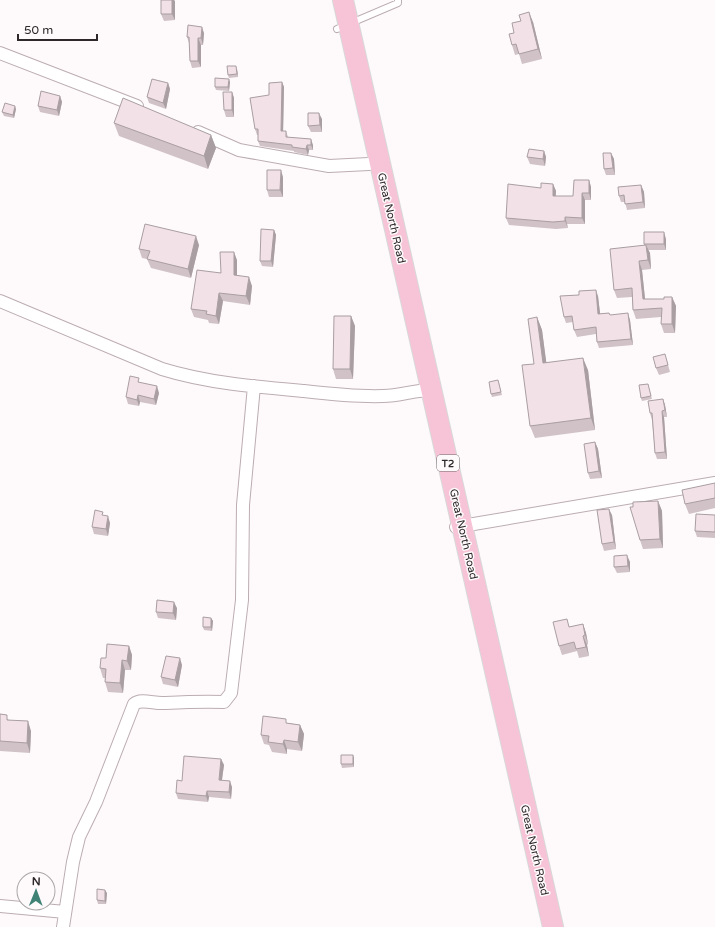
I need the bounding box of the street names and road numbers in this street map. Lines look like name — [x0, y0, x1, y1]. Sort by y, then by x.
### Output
street label: Great North Road — [375, 171, 408, 265]
road number: T2 — [437, 455, 459, 471]
street label: Great North Road — [447, 487, 480, 581]
street label: Great North Road — [518, 803, 551, 897]

